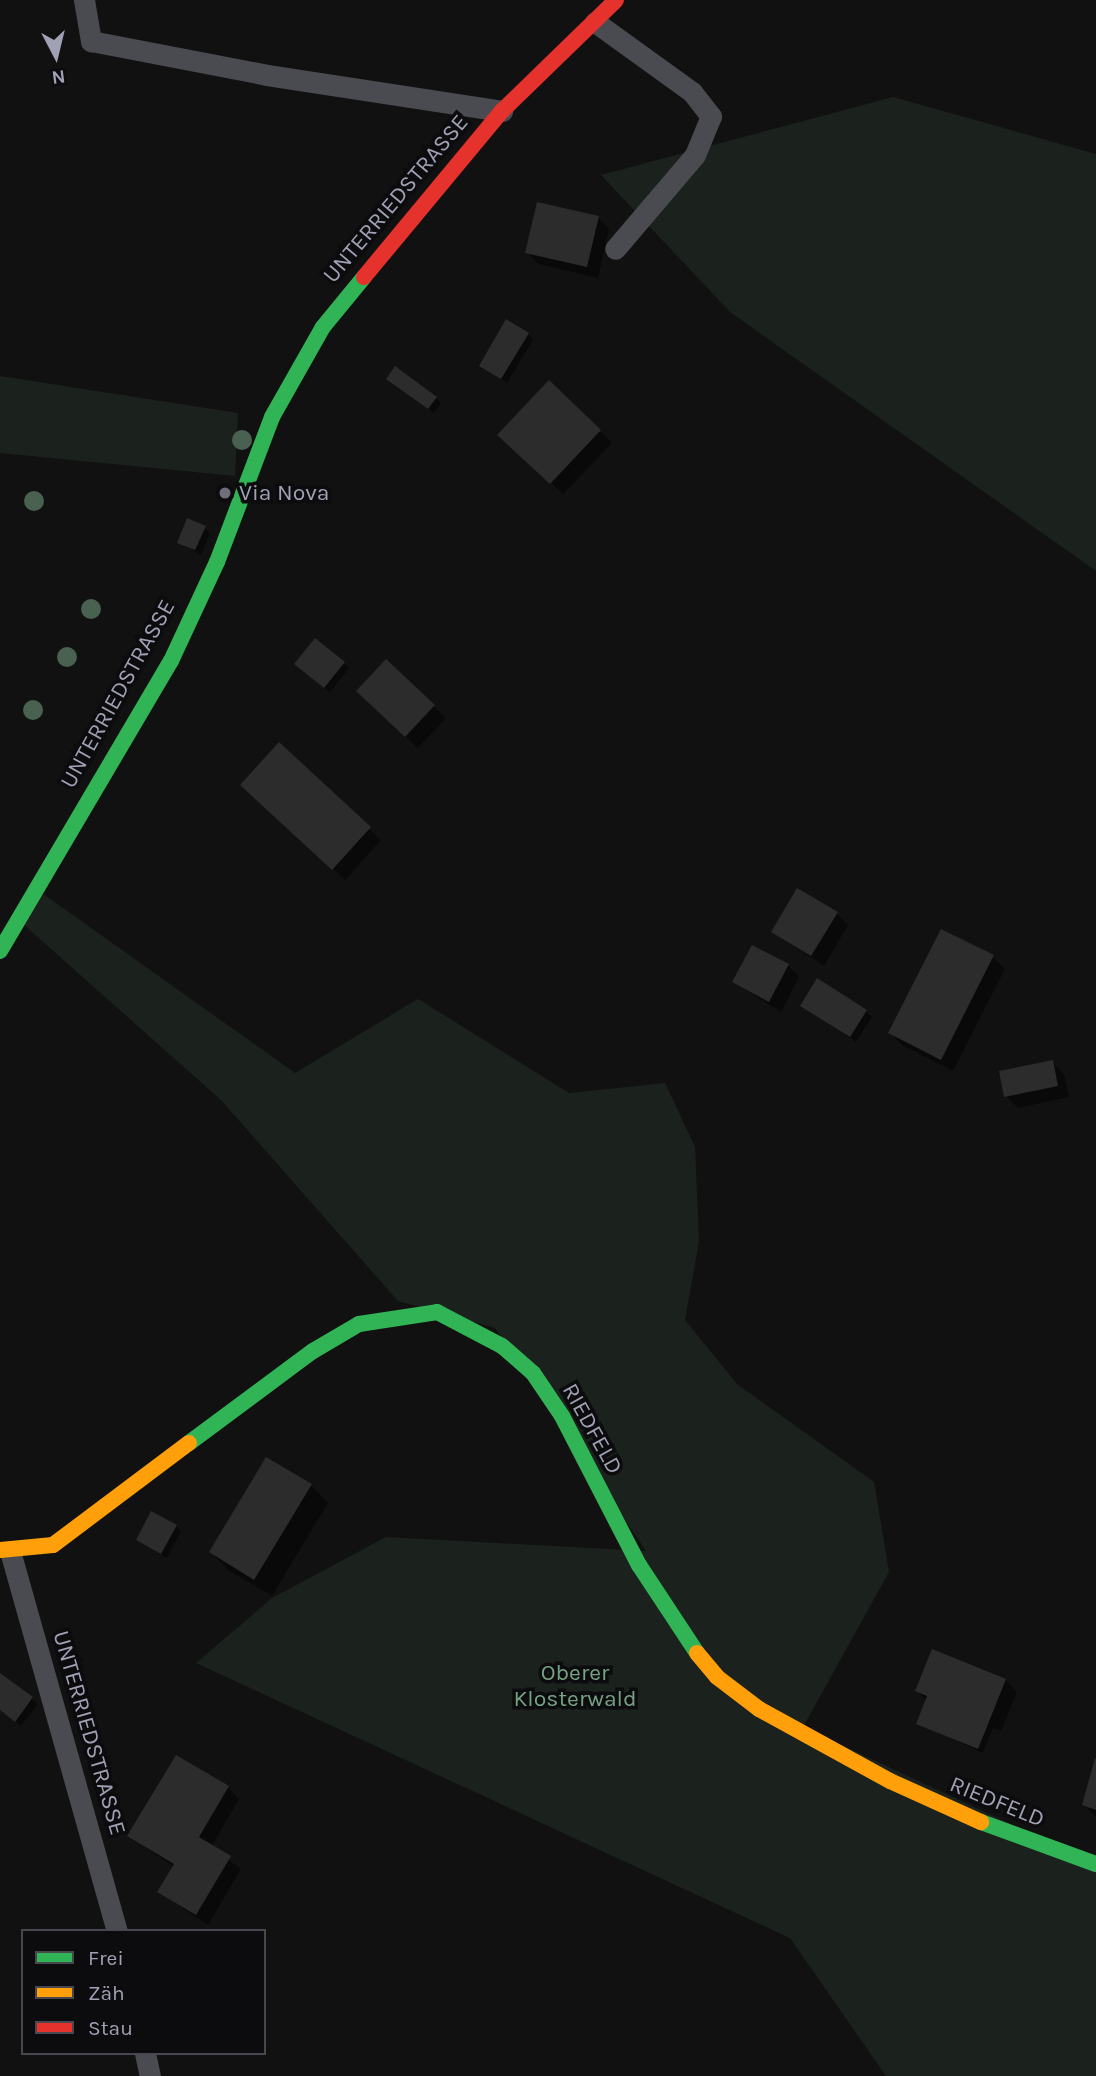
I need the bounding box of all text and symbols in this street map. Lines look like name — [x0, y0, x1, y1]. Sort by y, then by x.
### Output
north arrow — [21, 21, 91, 91]
text: N — [50, 65, 67, 89]
street label: UNTERRIEDSTRASSE — [317, 109, 475, 289]
place label: Via Nova — [239, 479, 329, 507]
marker: Via Nova — [217, 485, 233, 501]
street label: UNTERRIEDSTRASSE — [55, 595, 181, 793]
street label: RIEDFELD — [556, 1379, 628, 1479]
street label: UNTERRIEDSTRASSE — [47, 1628, 131, 1838]
park label: Oberer Klosterwald — [513, 1659, 637, 1713]
street label: RIEDFELD — [946, 1771, 1048, 1833]
legend — [21, 1929, 266, 2055]
text: Frei — [88, 1946, 124, 1970]
text: Zäh — [88, 1981, 125, 2005]
text: Stau — [88, 2016, 133, 2040]

